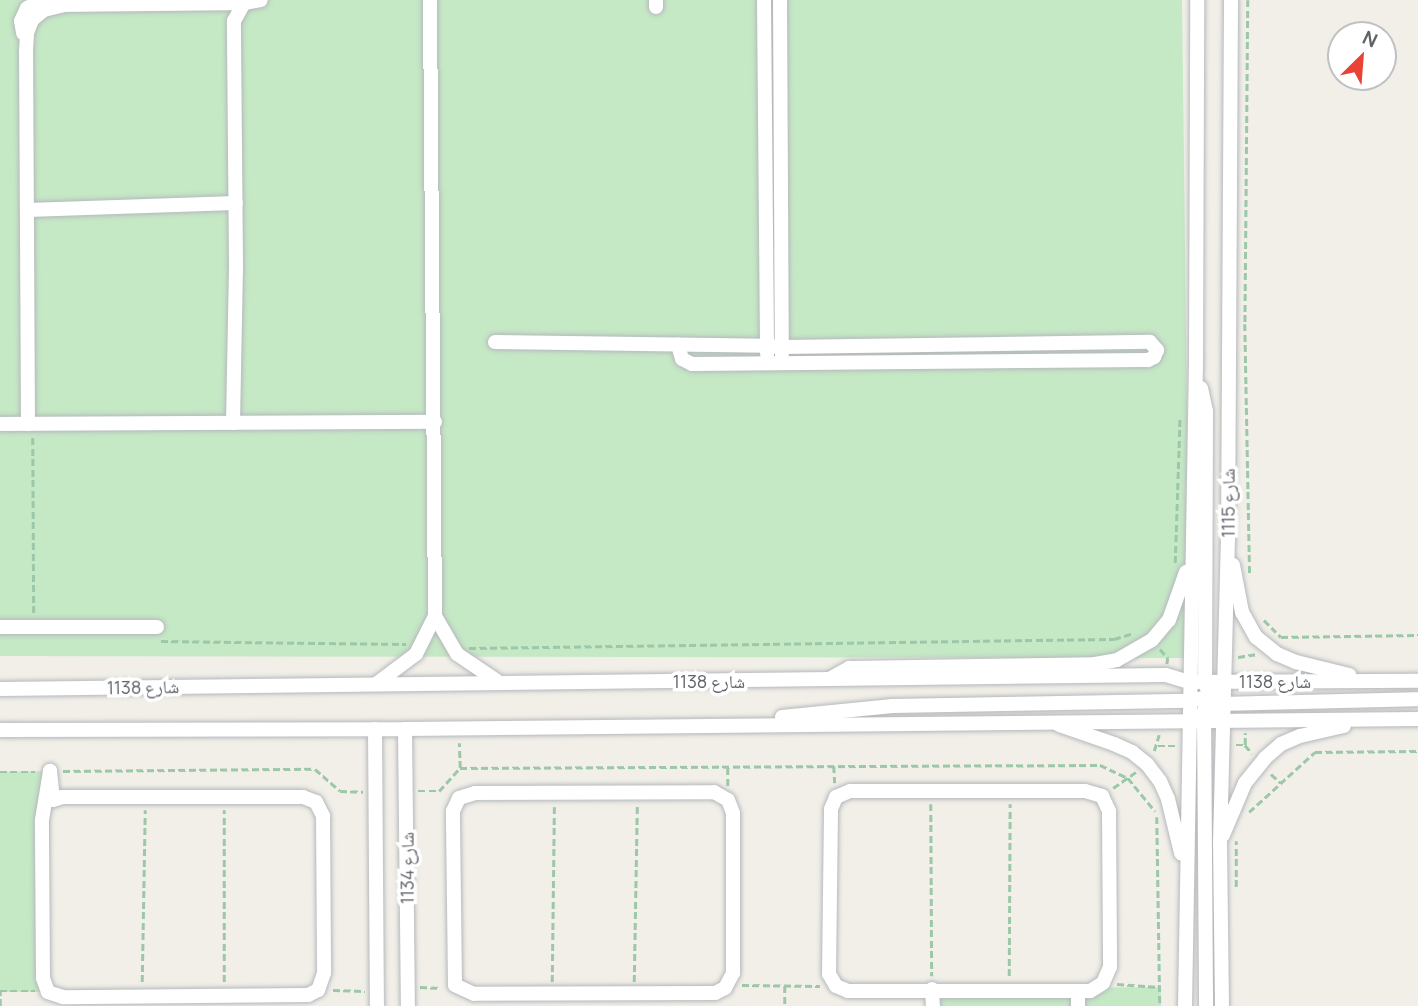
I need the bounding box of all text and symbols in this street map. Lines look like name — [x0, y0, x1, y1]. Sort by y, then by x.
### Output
north arrow — [1327, 21, 1397, 91]
text: N — [1358, 24, 1382, 53]
street label: شارع 1115 — [1217, 468, 1239, 538]
street label: شارع 1138 — [673, 670, 745, 692]
street label: شارع 1138 — [1239, 670, 1311, 692]
street label: شارع 1138 — [107, 676, 179, 698]
street label: شارع 1134 — [396, 832, 418, 904]

